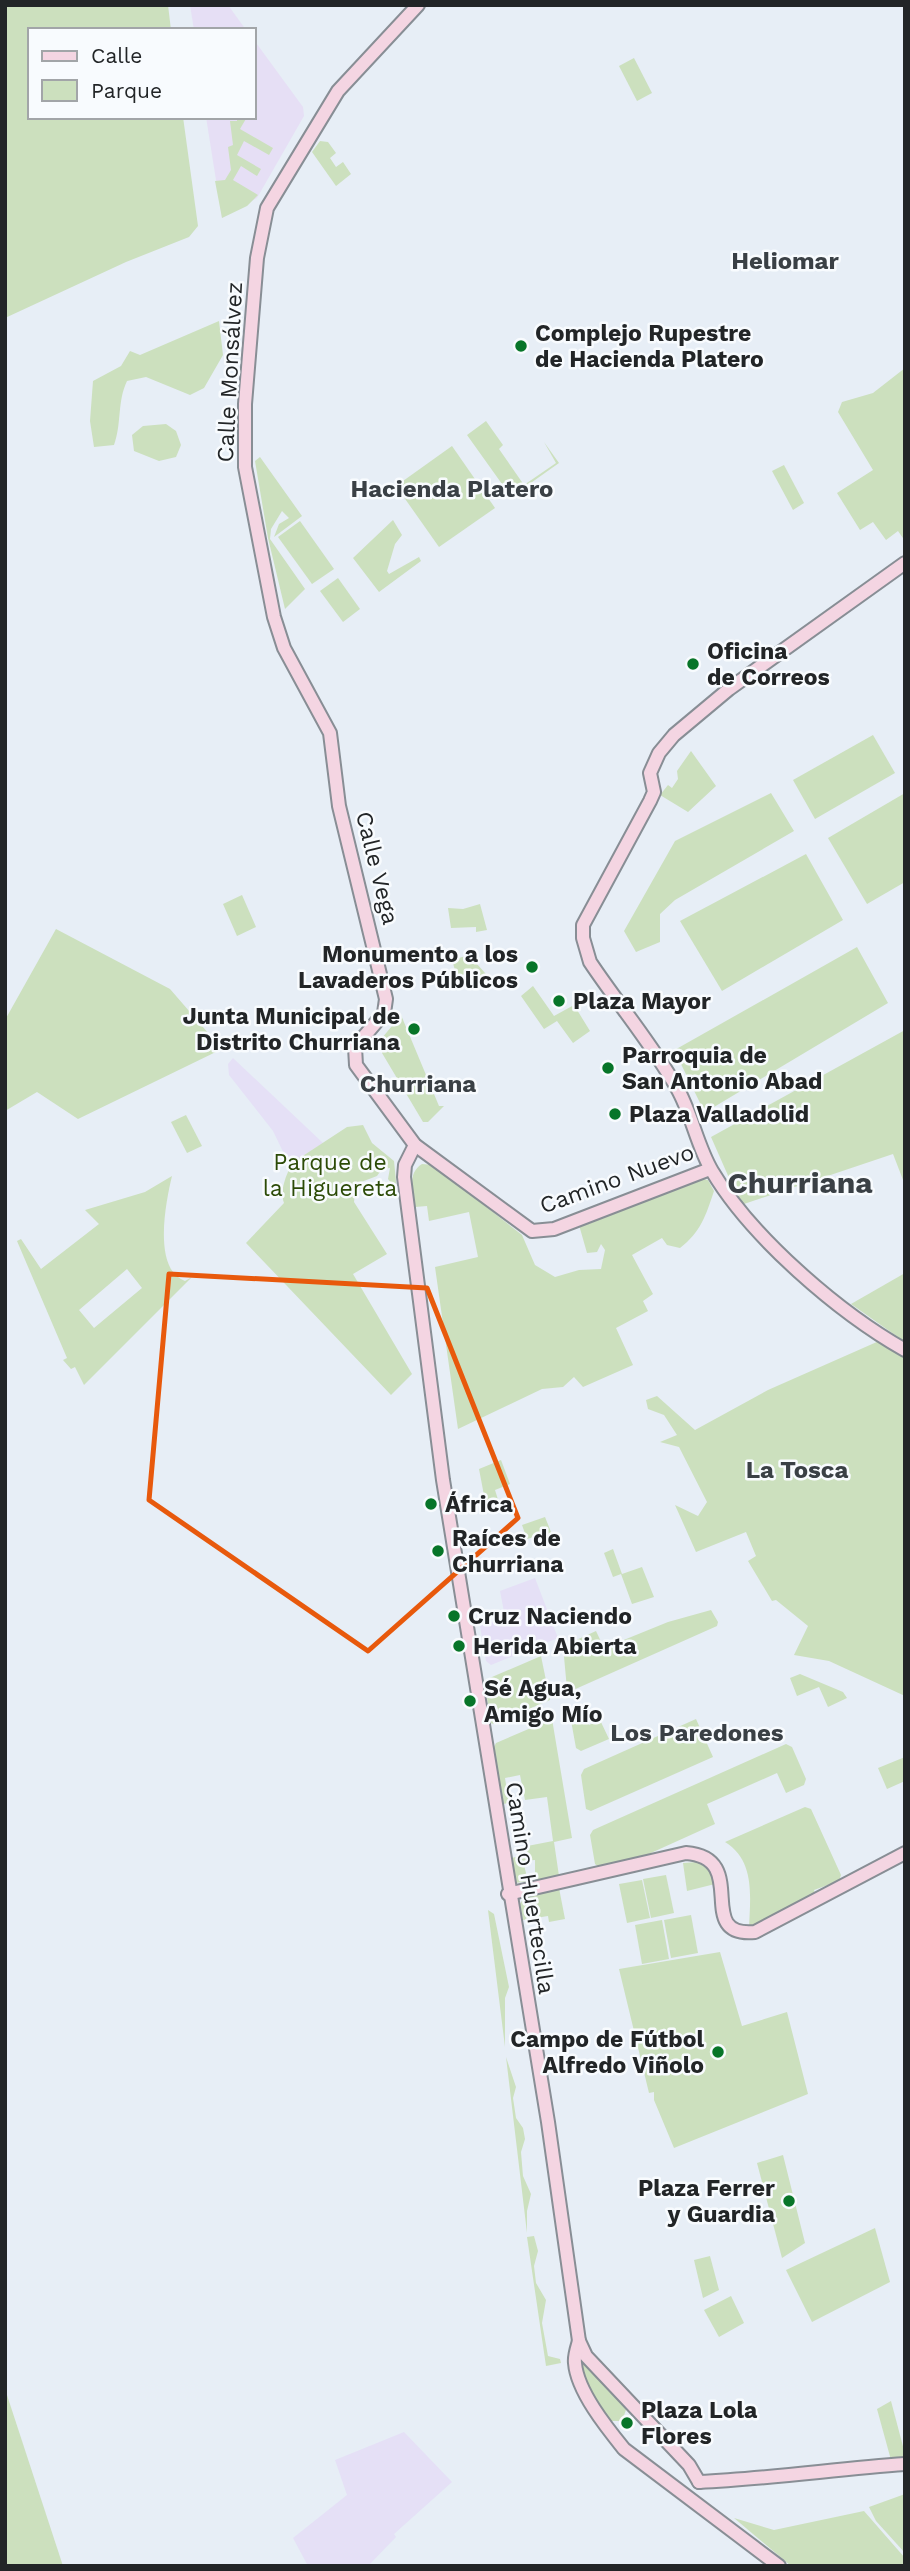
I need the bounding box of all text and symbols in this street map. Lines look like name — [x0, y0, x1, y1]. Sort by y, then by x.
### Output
legend — [28, 28, 256, 119]
text: Calle — [91, 43, 142, 68]
text: Parque — [91, 78, 162, 103]
district label: Heliomar — [731, 247, 839, 275]
street label: Calle Monsálvez — [212, 281, 248, 463]
place label: Complejo Rupestre de Hacienda Platero — [535, 320, 764, 373]
marker: Complejo Rupestre de Hacienda Platero — [513, 338, 529, 354]
district label: Hacienda Platero — [351, 475, 553, 503]
place label: Oficina de Correos — [707, 638, 830, 691]
marker: Oficina de Correos — [685, 656, 701, 672]
street label: Calle Vega — [350, 809, 404, 927]
place label: Monumento a los Lavaderos Públicos — [298, 941, 518, 994]
marker: Monumento a los Lavaderos Públicos — [524, 959, 540, 975]
place label: Plaza Mayor — [573, 988, 711, 1015]
marker: Plaza Mayor — [551, 993, 567, 1009]
place label: Junta Municipal de Distrito Churriana — [183, 1003, 401, 1056]
marker: Junta Municipal de Distrito Churriana — [406, 1021, 422, 1037]
place label: Parroquia de San Antonio Abad — [622, 1042, 822, 1095]
marker: Parroquia de San Antonio Abad — [600, 1060, 616, 1076]
district label: Churriana — [360, 1070, 476, 1098]
place label: Plaza Valladolid — [629, 1101, 809, 1128]
marker: Plaza Valladolid — [607, 1106, 623, 1122]
street label: Camino Nuevo — [536, 1139, 698, 1219]
park label: Parque de la Higuereta — [263, 1149, 397, 1202]
district label: Churriana — [727, 1165, 873, 1200]
district label: La Tosca — [746, 1456, 848, 1484]
place label: África — [445, 1491, 514, 1518]
marker: África — [423, 1496, 439, 1512]
place label: Raíces de Churriana — [452, 1525, 564, 1578]
marker: Raíces de Churriana — [430, 1543, 446, 1559]
place label: Cruz Naciendo — [468, 1603, 632, 1630]
marker: Cruz Naciendo — [446, 1608, 462, 1624]
place label: Herida Abierta — [473, 1633, 637, 1660]
marker: Herida Abierta — [451, 1638, 467, 1654]
place label: Sé Agua, Amigo Mío — [484, 1675, 603, 1728]
marker: Sé Agua, Amigo Mío — [462, 1693, 478, 1709]
district label: Los Paredones — [610, 1719, 784, 1747]
street label: Camino Huertecilla — [500, 1780, 560, 1996]
place label: Campo de Fútbol Alfredo Viñolo — [510, 2026, 704, 2079]
marker: Campo de Fútbol Alfredo Viñolo — [710, 2044, 726, 2060]
place label: Plaza Ferrer y Guardia — [638, 2175, 776, 2228]
marker: Plaza Ferrer y Guardia — [781, 2193, 797, 2209]
place label: Plaza Lola Flores — [641, 2397, 758, 2450]
marker: Plaza Lola Flores — [619, 2415, 635, 2431]

